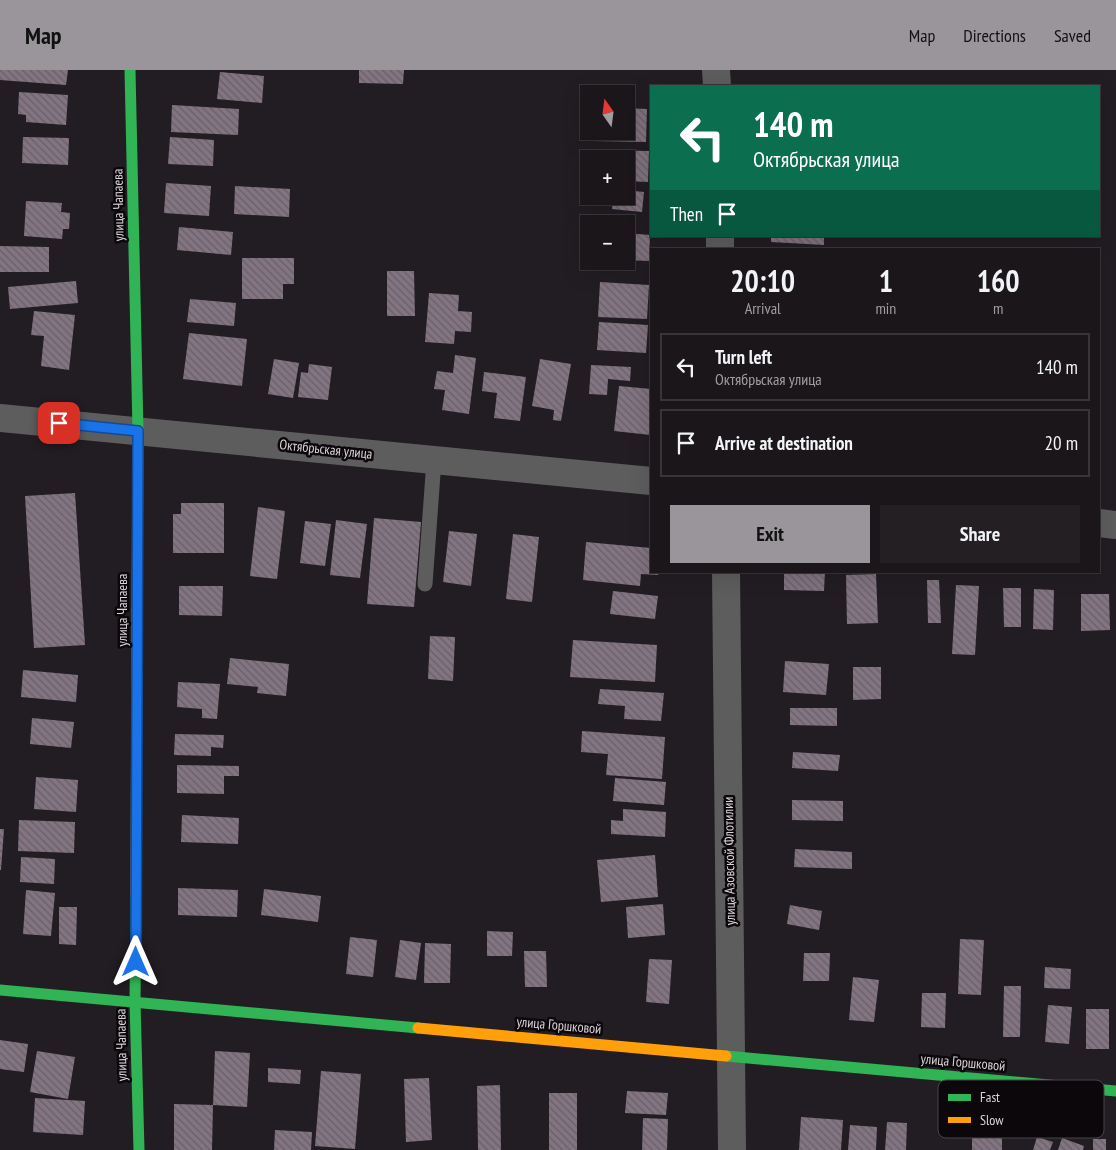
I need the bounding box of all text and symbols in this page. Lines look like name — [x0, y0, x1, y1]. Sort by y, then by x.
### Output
text: Map — [25, 20, 62, 51]
text: Map — [909, 24, 935, 47]
text: Directions — [963, 24, 1026, 47]
text: Saved — [1054, 24, 1091, 47]
north arrow — [580, 85, 635, 140]
map controls — [580, 85, 635, 270]
text: 140 m — [753, 101, 834, 147]
icon: left — [670, 105, 735, 170]
text: Октябрьская улица — [753, 145, 900, 173]
button: + — [580, 150, 635, 205]
street label: улица Чапаева — [108, 168, 128, 242]
icon: arrive — [713, 200, 741, 228]
text: Then — [670, 202, 703, 226]
button: − — [580, 215, 635, 270]
text: 20:10 — [730, 261, 795, 300]
text: 1 — [879, 261, 893, 300]
text: 160 — [977, 261, 1020, 300]
text: Arrival — [745, 298, 781, 318]
text: min — [875, 298, 896, 318]
text: m — [993, 298, 1003, 318]
text: Turn left — [715, 345, 772, 369]
icon: left — [672, 353, 700, 381]
text: 140 m — [1036, 355, 1078, 379]
text: Октябрьская улица — [715, 369, 822, 389]
pin — [38, 402, 80, 444]
icon: arrive — [45, 409, 73, 437]
icon: arrive — [672, 429, 700, 457]
text: Arrive at destination — [715, 431, 853, 455]
text: 20 m — [1045, 431, 1078, 455]
street label: Октябрьская улица — [279, 435, 373, 463]
button: Exit — [670, 505, 870, 563]
button: Share — [880, 505, 1080, 563]
street label: улица Чапаева — [113, 574, 131, 646]
street label: улица Азовской Флотилии — [719, 797, 739, 925]
position arrow — [109, 935, 161, 987]
street label: улица Чапаева — [111, 1008, 131, 1082]
street label: улица Горшковой — [516, 1012, 602, 1038]
street label: улица Горшковой — [920, 1049, 1006, 1075]
legend — [938, 1080, 1104, 1138]
text: Fast — [980, 1088, 1000, 1106]
text: Slow — [980, 1111, 1004, 1129]

